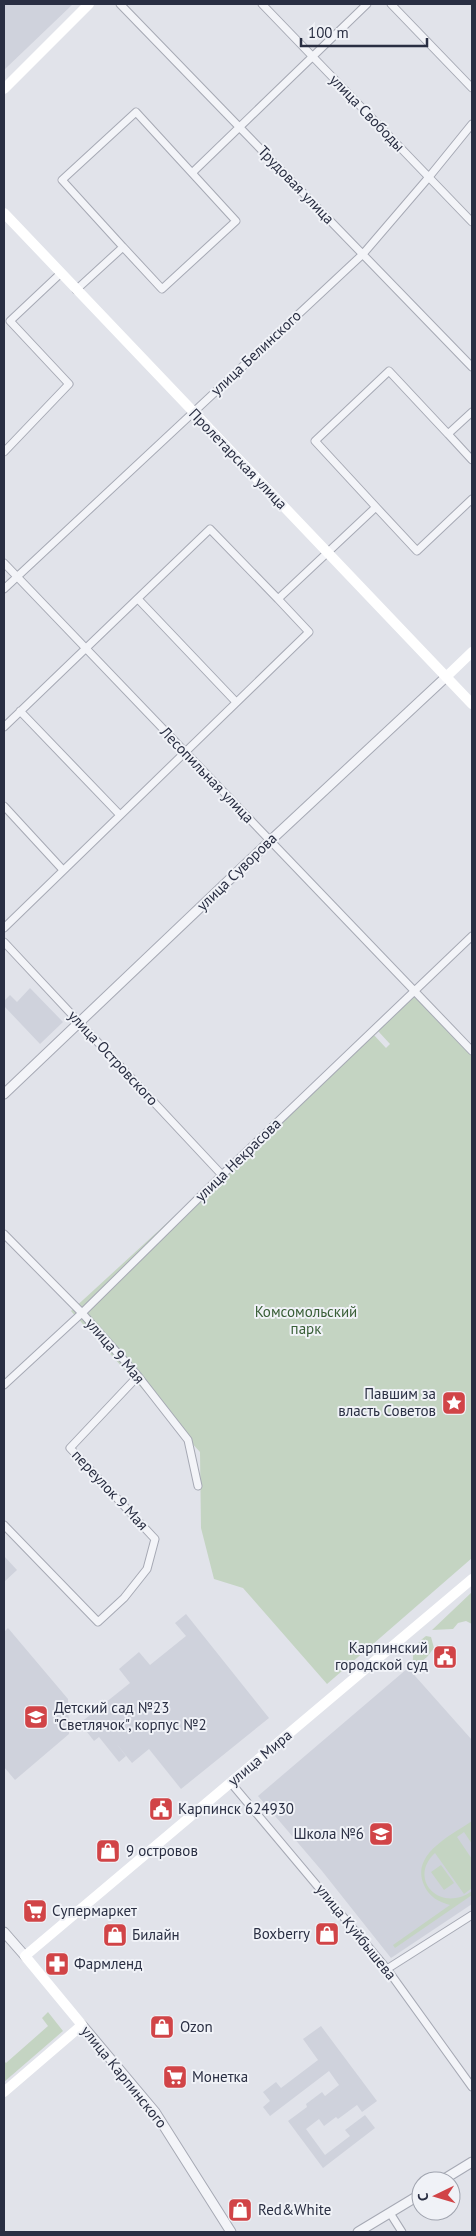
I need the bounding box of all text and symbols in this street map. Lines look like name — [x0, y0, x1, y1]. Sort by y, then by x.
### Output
scale bar — [301, 15, 427, 47]
text: 100 m — [308, 23, 349, 42]
street label: улица Свободы — [326, 70, 409, 155]
street label: Трудовая улица — [254, 141, 339, 228]
street label: улица Белинского — [207, 306, 305, 399]
street label: Пролетарская улица — [185, 404, 292, 513]
street label: Лесопильная улица — [156, 722, 258, 827]
street label: улица Суворова — [193, 829, 281, 915]
street label: улица Островского — [64, 1006, 163, 1109]
street label: улица Некрасова — [191, 1114, 285, 1205]
park label: Комсомольский парк — [255, 1302, 357, 1338]
street label: улица 9 Мая — [82, 1314, 149, 1387]
place label: Павшим за власть Советов — [338, 1384, 436, 1420]
place icon: Павшим за власть Советов — [441, 1390, 467, 1416]
street label: переулок 9 Мая — [68, 1445, 153, 1534]
place label: Карпинский городской суд — [335, 1638, 428, 1674]
public building icon: Карпинский городской суд — [432, 1644, 458, 1670]
place label: Детский сад №23 "Светлячок", корпус №2 — [54, 1698, 207, 1734]
school or university icon: Детский сад №23 "Светлячок", корпус №2 — [23, 1704, 49, 1730]
street label: улица Мира — [224, 1725, 296, 1790]
public building icon: Карпинск 624930 — [148, 1796, 174, 1822]
place label: Карпинск 624930 — [178, 1799, 294, 1818]
school or university icon: Школа №6 — [368, 1821, 394, 1847]
place label: Школа №6 — [293, 1824, 364, 1843]
shop icon: 9 островов — [95, 1838, 121, 1864]
place label: 9 островов — [126, 1841, 198, 1860]
street label: улица Куйбышева — [312, 1880, 401, 1984]
supermarket icon: Супермаркет — [22, 1898, 48, 1924]
place label: Супермаркет — [52, 1901, 137, 1920]
shop icon: Boxberry — [314, 1921, 340, 1947]
shop icon: Билайн — [102, 1922, 128, 1948]
place label: Boxberry — [253, 1924, 310, 1943]
place label: Билайн — [132, 1925, 180, 1944]
pharmacy icon: Фармленд — [44, 1951, 70, 1977]
place label: Фармленд — [74, 1954, 142, 1973]
shop icon: Ozon — [149, 2014, 175, 2040]
place label: Ozon — [180, 2017, 213, 2036]
street label: улица Карпинского — [77, 2022, 172, 2132]
supermarket icon: Монетка — [162, 2064, 188, 2090]
place label: Монетка — [192, 2067, 248, 2086]
north arrow — [411, 2171, 461, 2221]
text: С — [414, 2192, 432, 2202]
shop icon: Red&White — [227, 2197, 253, 2223]
place label: Red&White — [258, 2200, 331, 2219]

